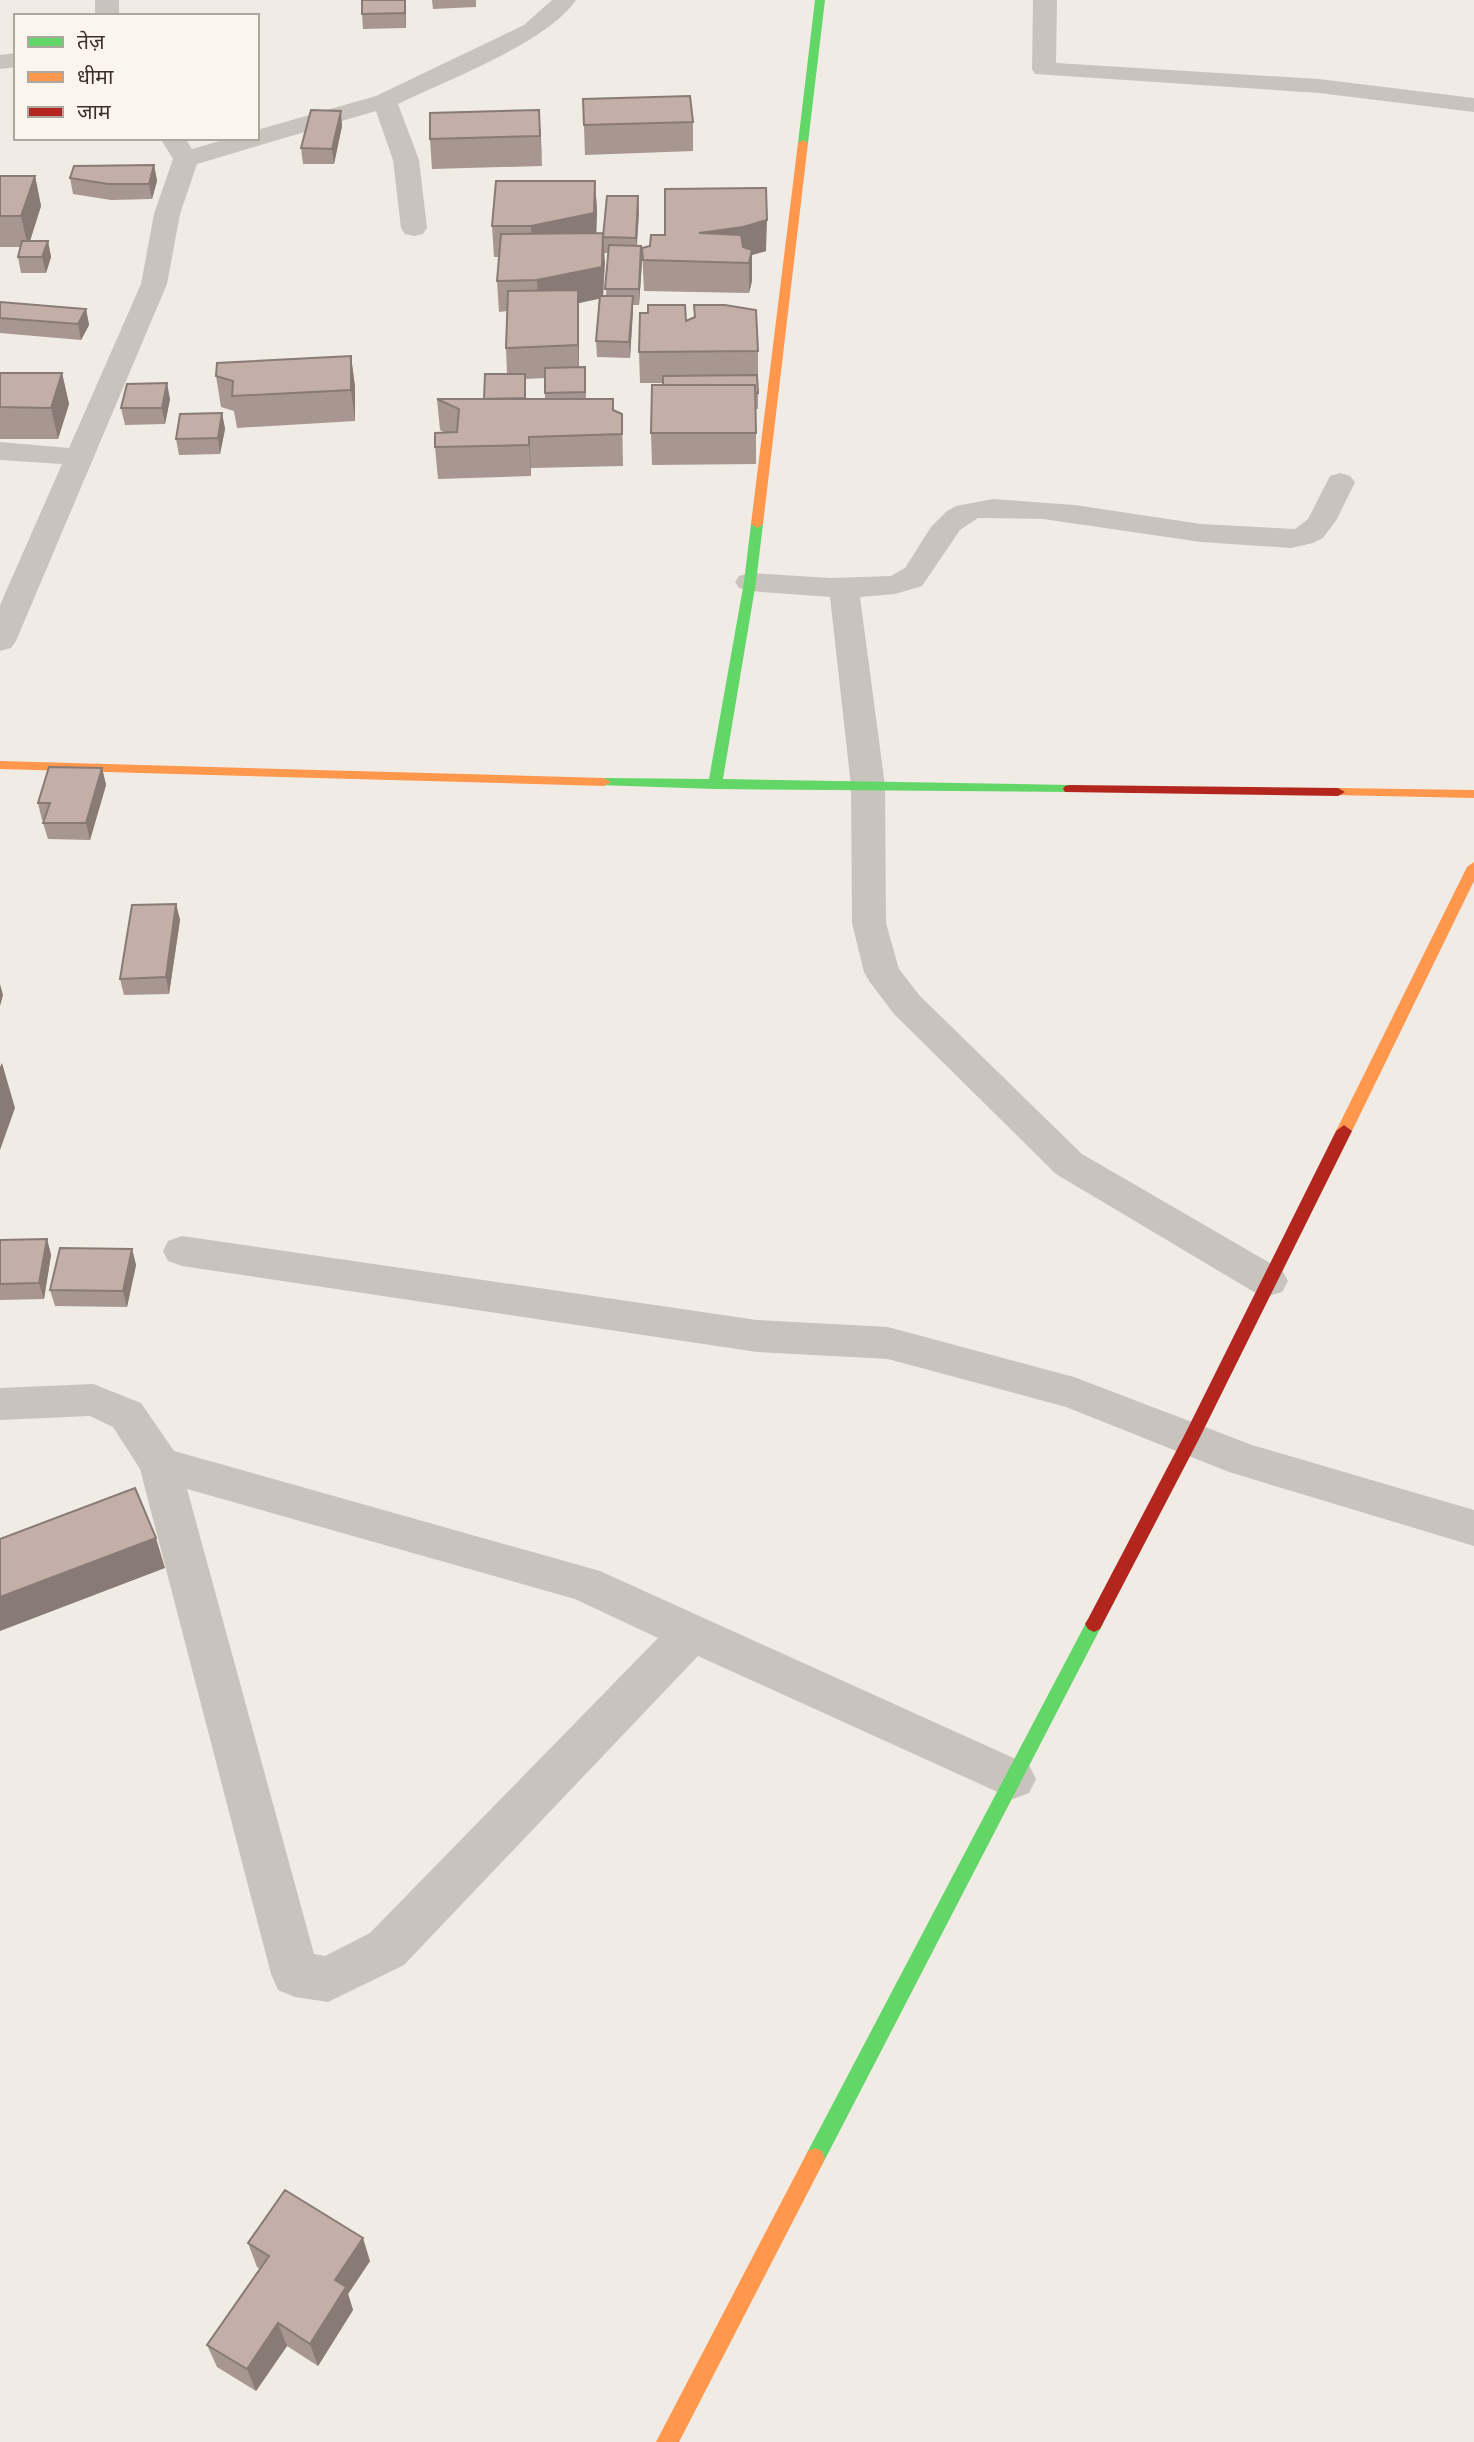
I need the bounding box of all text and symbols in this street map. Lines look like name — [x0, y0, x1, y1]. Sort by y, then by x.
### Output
legend — [14, 14, 259, 140]
text: तेज़ — [77, 30, 105, 55]
text: धीमा — [77, 65, 114, 90]
text: जाम — [77, 100, 111, 125]

